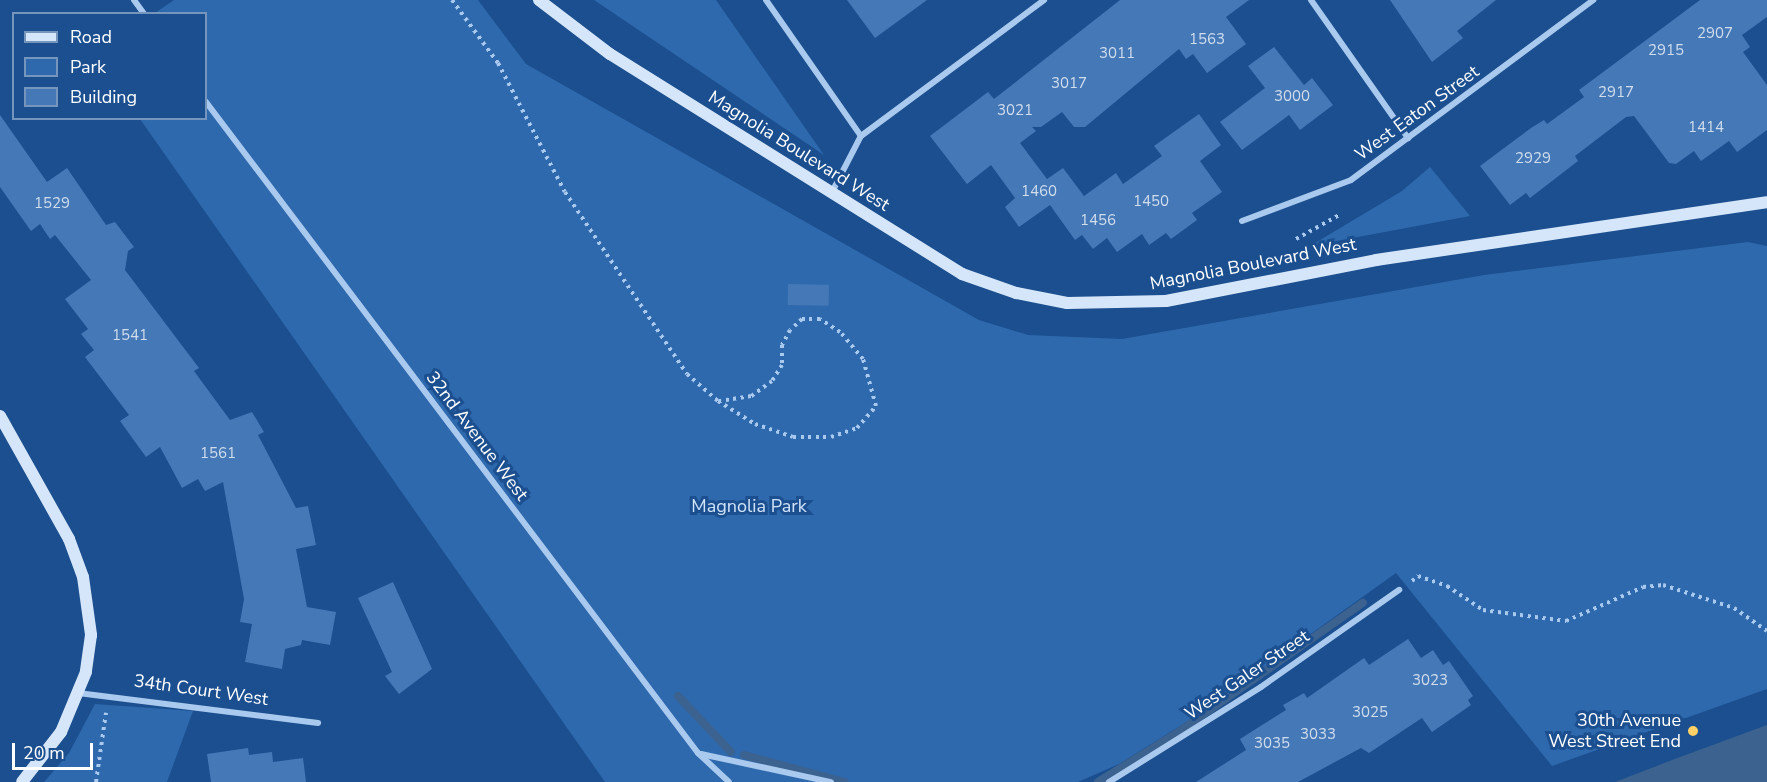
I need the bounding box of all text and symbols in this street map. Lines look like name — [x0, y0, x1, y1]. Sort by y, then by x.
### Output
legend — [12, 12, 207, 120]
text: Road — [70, 25, 112, 49]
house number: 2907 — [1697, 25, 1733, 43]
house number: 1563 — [1189, 31, 1225, 49]
house number: 2915 — [1648, 42, 1684, 60]
house number: 3011 — [1099, 45, 1135, 63]
text: Park — [70, 55, 106, 79]
street label: West Eaton Street — [1351, 61, 1483, 165]
house number: 3017 — [1051, 75, 1087, 93]
house number: 2917 — [1598, 84, 1634, 102]
text: Building — [70, 85, 137, 109]
street label: Magnolia Boulevard West — [704, 86, 894, 216]
house number: 3000 — [1274, 88, 1310, 106]
house number: 3021 — [997, 102, 1033, 120]
house number: 1414 — [1688, 119, 1724, 137]
house number: 2929 — [1515, 150, 1551, 168]
house number: 1460 — [1021, 183, 1057, 201]
house number: 1450 — [1133, 193, 1169, 211]
house number: 1529 — [34, 195, 70, 213]
house number: 1456 — [1080, 212, 1116, 230]
street label: Magnolia Boulevard West — [1148, 233, 1358, 295]
house number: 1541 — [112, 327, 148, 345]
street label: 32nd Avenue West — [421, 367, 533, 505]
house number: 1561 — [200, 445, 236, 463]
park label: Magnolia Park — [691, 495, 807, 517]
street label: West Galer Street — [1181, 625, 1313, 725]
street label: 34th Court West — [132, 670, 270, 710]
house number: 3023 — [1412, 672, 1448, 690]
house number: 3025 — [1352, 704, 1388, 722]
place label: 30th Avenue West Street End — [1548, 710, 1681, 752]
marker: 30th Avenue West Street End — [1686, 724, 1700, 738]
house number: 3033 — [1300, 726, 1336, 744]
scale bar — [15, 731, 96, 769]
house number: 3035 — [1254, 735, 1290, 753]
text: 20 m — [23, 741, 65, 765]

